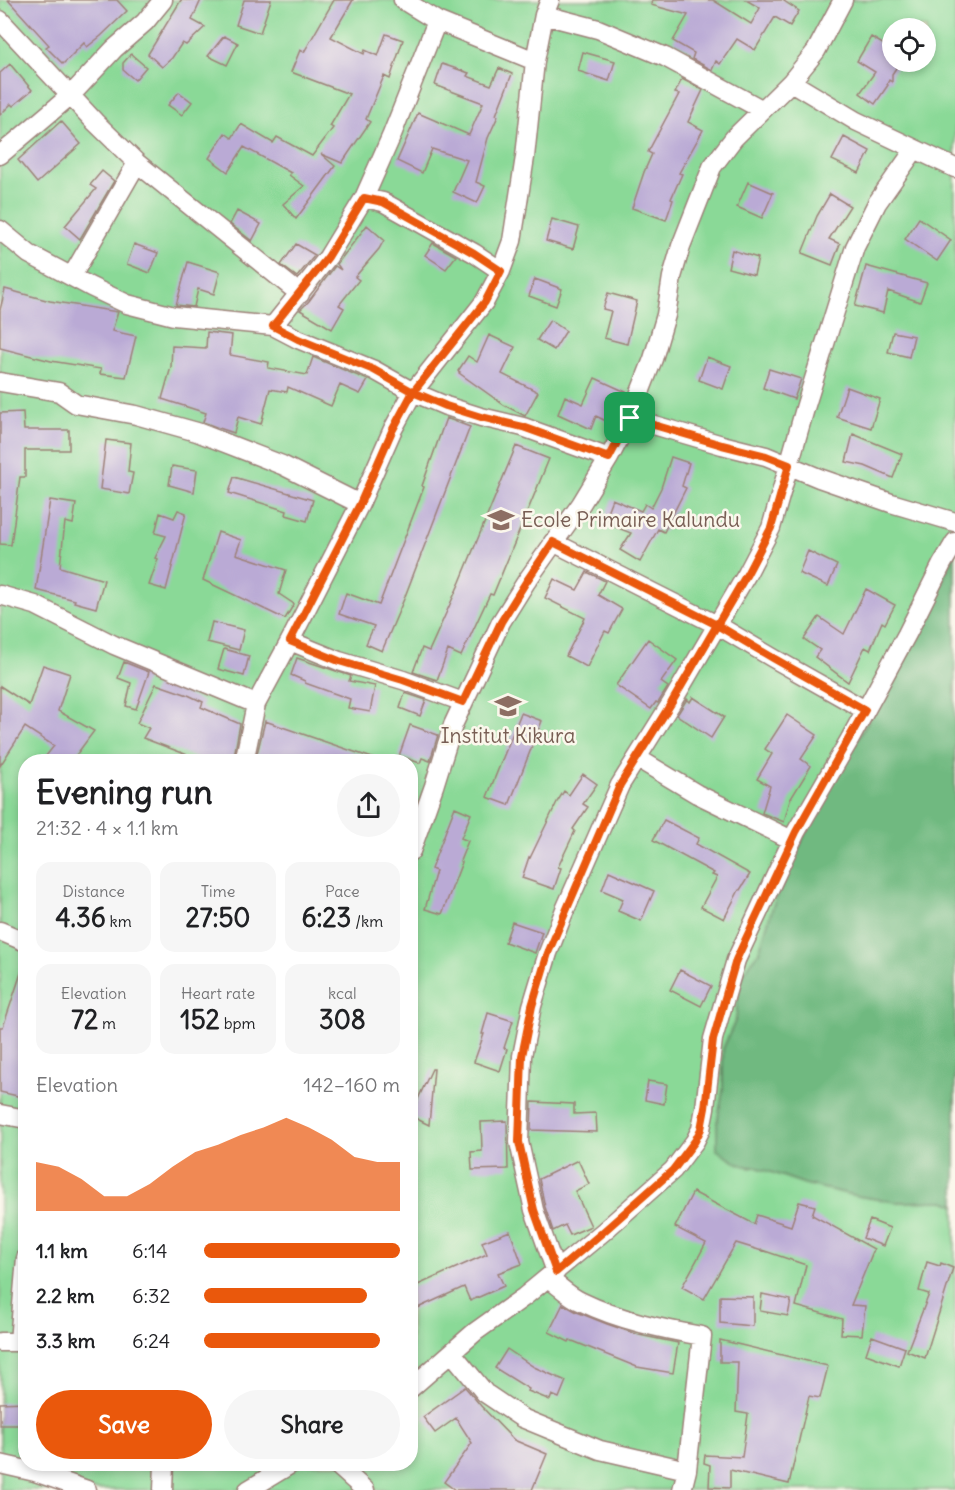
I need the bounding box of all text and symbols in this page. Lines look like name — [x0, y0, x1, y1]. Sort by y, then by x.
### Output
map controls — [882, 18, 936, 72]
button: locate — [882, 18, 936, 72]
pin — [604, 392, 655, 443]
icon: arrive — [613, 401, 646, 434]
school or university icon: Ecole Primaire Kalundu — [486, 505, 516, 535]
place label: Ecole Primaire Kalundu — [521, 506, 740, 533]
school or university icon: Institut Kikura — [493, 691, 523, 721]
place label: Institut Kikura — [441, 722, 575, 749]
text: Evening run — [36, 771, 212, 813]
button: share — [337, 774, 400, 837]
text: 21:32 · 4 × 1.1 km — [36, 815, 179, 840]
text: Distance — [62, 881, 125, 901]
text: Time — [201, 881, 235, 901]
text: Pace — [325, 881, 360, 901]
text: 4.36 — [56, 901, 106, 934]
text: 27:50 — [186, 901, 250, 934]
text: 6:23 — [301, 901, 351, 934]
text: km — [106, 911, 132, 931]
text: /km — [351, 911, 383, 931]
text: Elevation — [61, 983, 127, 1003]
text: Heart rate — [181, 983, 255, 1003]
text: kcal — [328, 983, 357, 1003]
text: 72 — [71, 1003, 98, 1036]
text: 152 — [180, 1003, 220, 1036]
text: 308 — [319, 1003, 366, 1036]
text: m — [98, 1013, 116, 1033]
text: bpm — [220, 1013, 256, 1033]
text: Elevation — [36, 1072, 118, 1097]
text: 142–160 m — [303, 1072, 400, 1097]
text: 1.1 km — [36, 1238, 88, 1263]
text: 6:14 — [132, 1238, 168, 1263]
text: 2.2 km — [36, 1283, 95, 1308]
text: 6:32 — [132, 1283, 170, 1308]
text: 3.3 km — [36, 1328, 95, 1353]
text: 6:24 — [132, 1328, 170, 1353]
button: Save — [36, 1390, 212, 1459]
button: Share — [224, 1390, 400, 1459]

